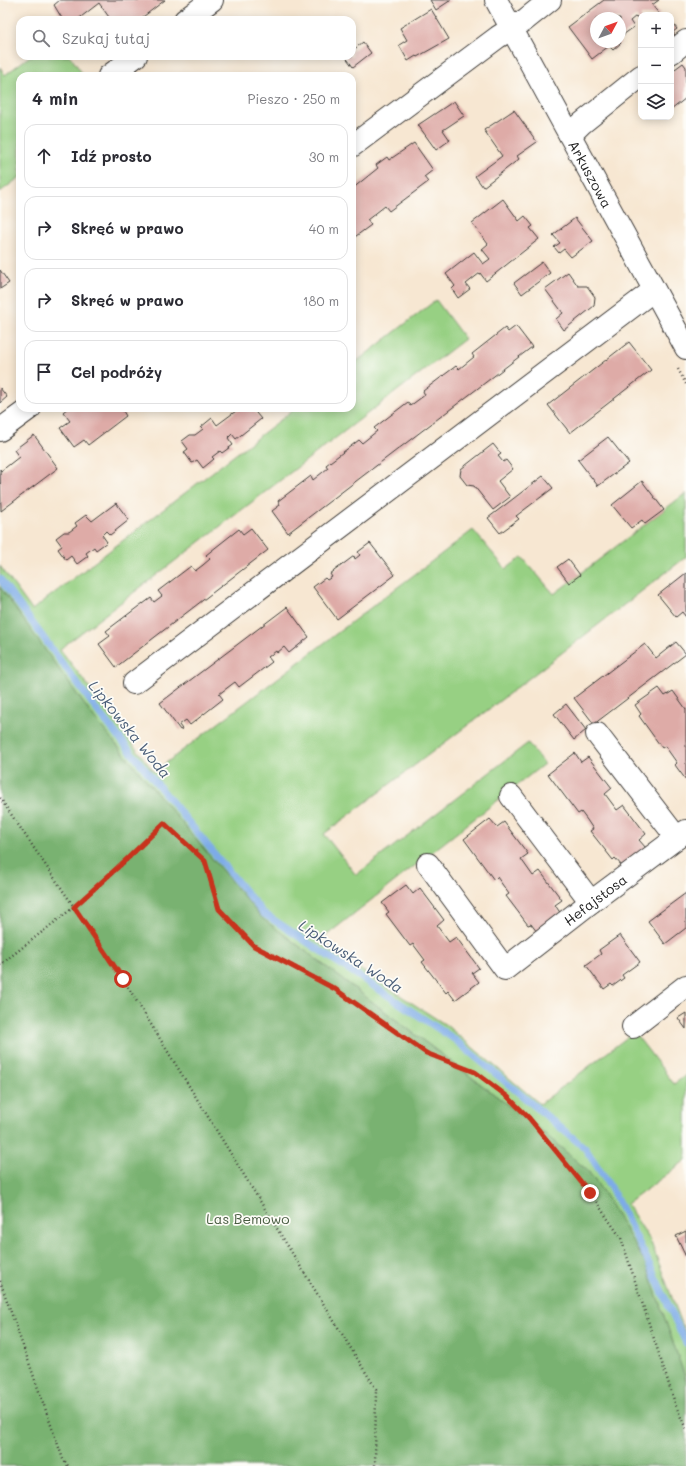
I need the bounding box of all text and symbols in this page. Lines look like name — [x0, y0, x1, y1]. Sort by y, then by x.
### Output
north arrow — [590, 12, 626, 48]
map controls — [638, 12, 674, 120]
button: + — [638, 12, 674, 48]
search box — [16, 16, 356, 60]
icon: search — [30, 27, 52, 49]
text: Szukaj tutaj — [62, 28, 150, 48]
button: − — [638, 48, 674, 84]
button: layers — [638, 84, 674, 120]
text: 4 min — [32, 87, 78, 109]
text: Pieszo · 250 m — [247, 90, 340, 107]
street label: Arkuszowa — [565, 137, 617, 211]
icon: ahead — [33, 145, 55, 167]
text: Idź prosto — [71, 146, 152, 166]
text: 30 m — [309, 148, 339, 165]
icon: right — [33, 217, 55, 239]
text: Skręć w prawo — [71, 218, 184, 238]
text: 40 m — [309, 220, 339, 237]
icon: right — [33, 289, 55, 311]
text: Skręć w prawo — [71, 290, 184, 310]
text: 180 m — [303, 292, 339, 309]
icon: arrive — [33, 361, 55, 383]
text: Cel podróży — [71, 362, 162, 382]
water label: Lipkowska Woda — [84, 676, 176, 782]
street label: Hefajstosa — [560, 869, 630, 929]
water label: Lipkowska Woda — [295, 915, 407, 997]
route start — [114, 970, 132, 988]
route end — [581, 1184, 599, 1202]
park label: Las Bemowo — [206, 1209, 290, 1228]

